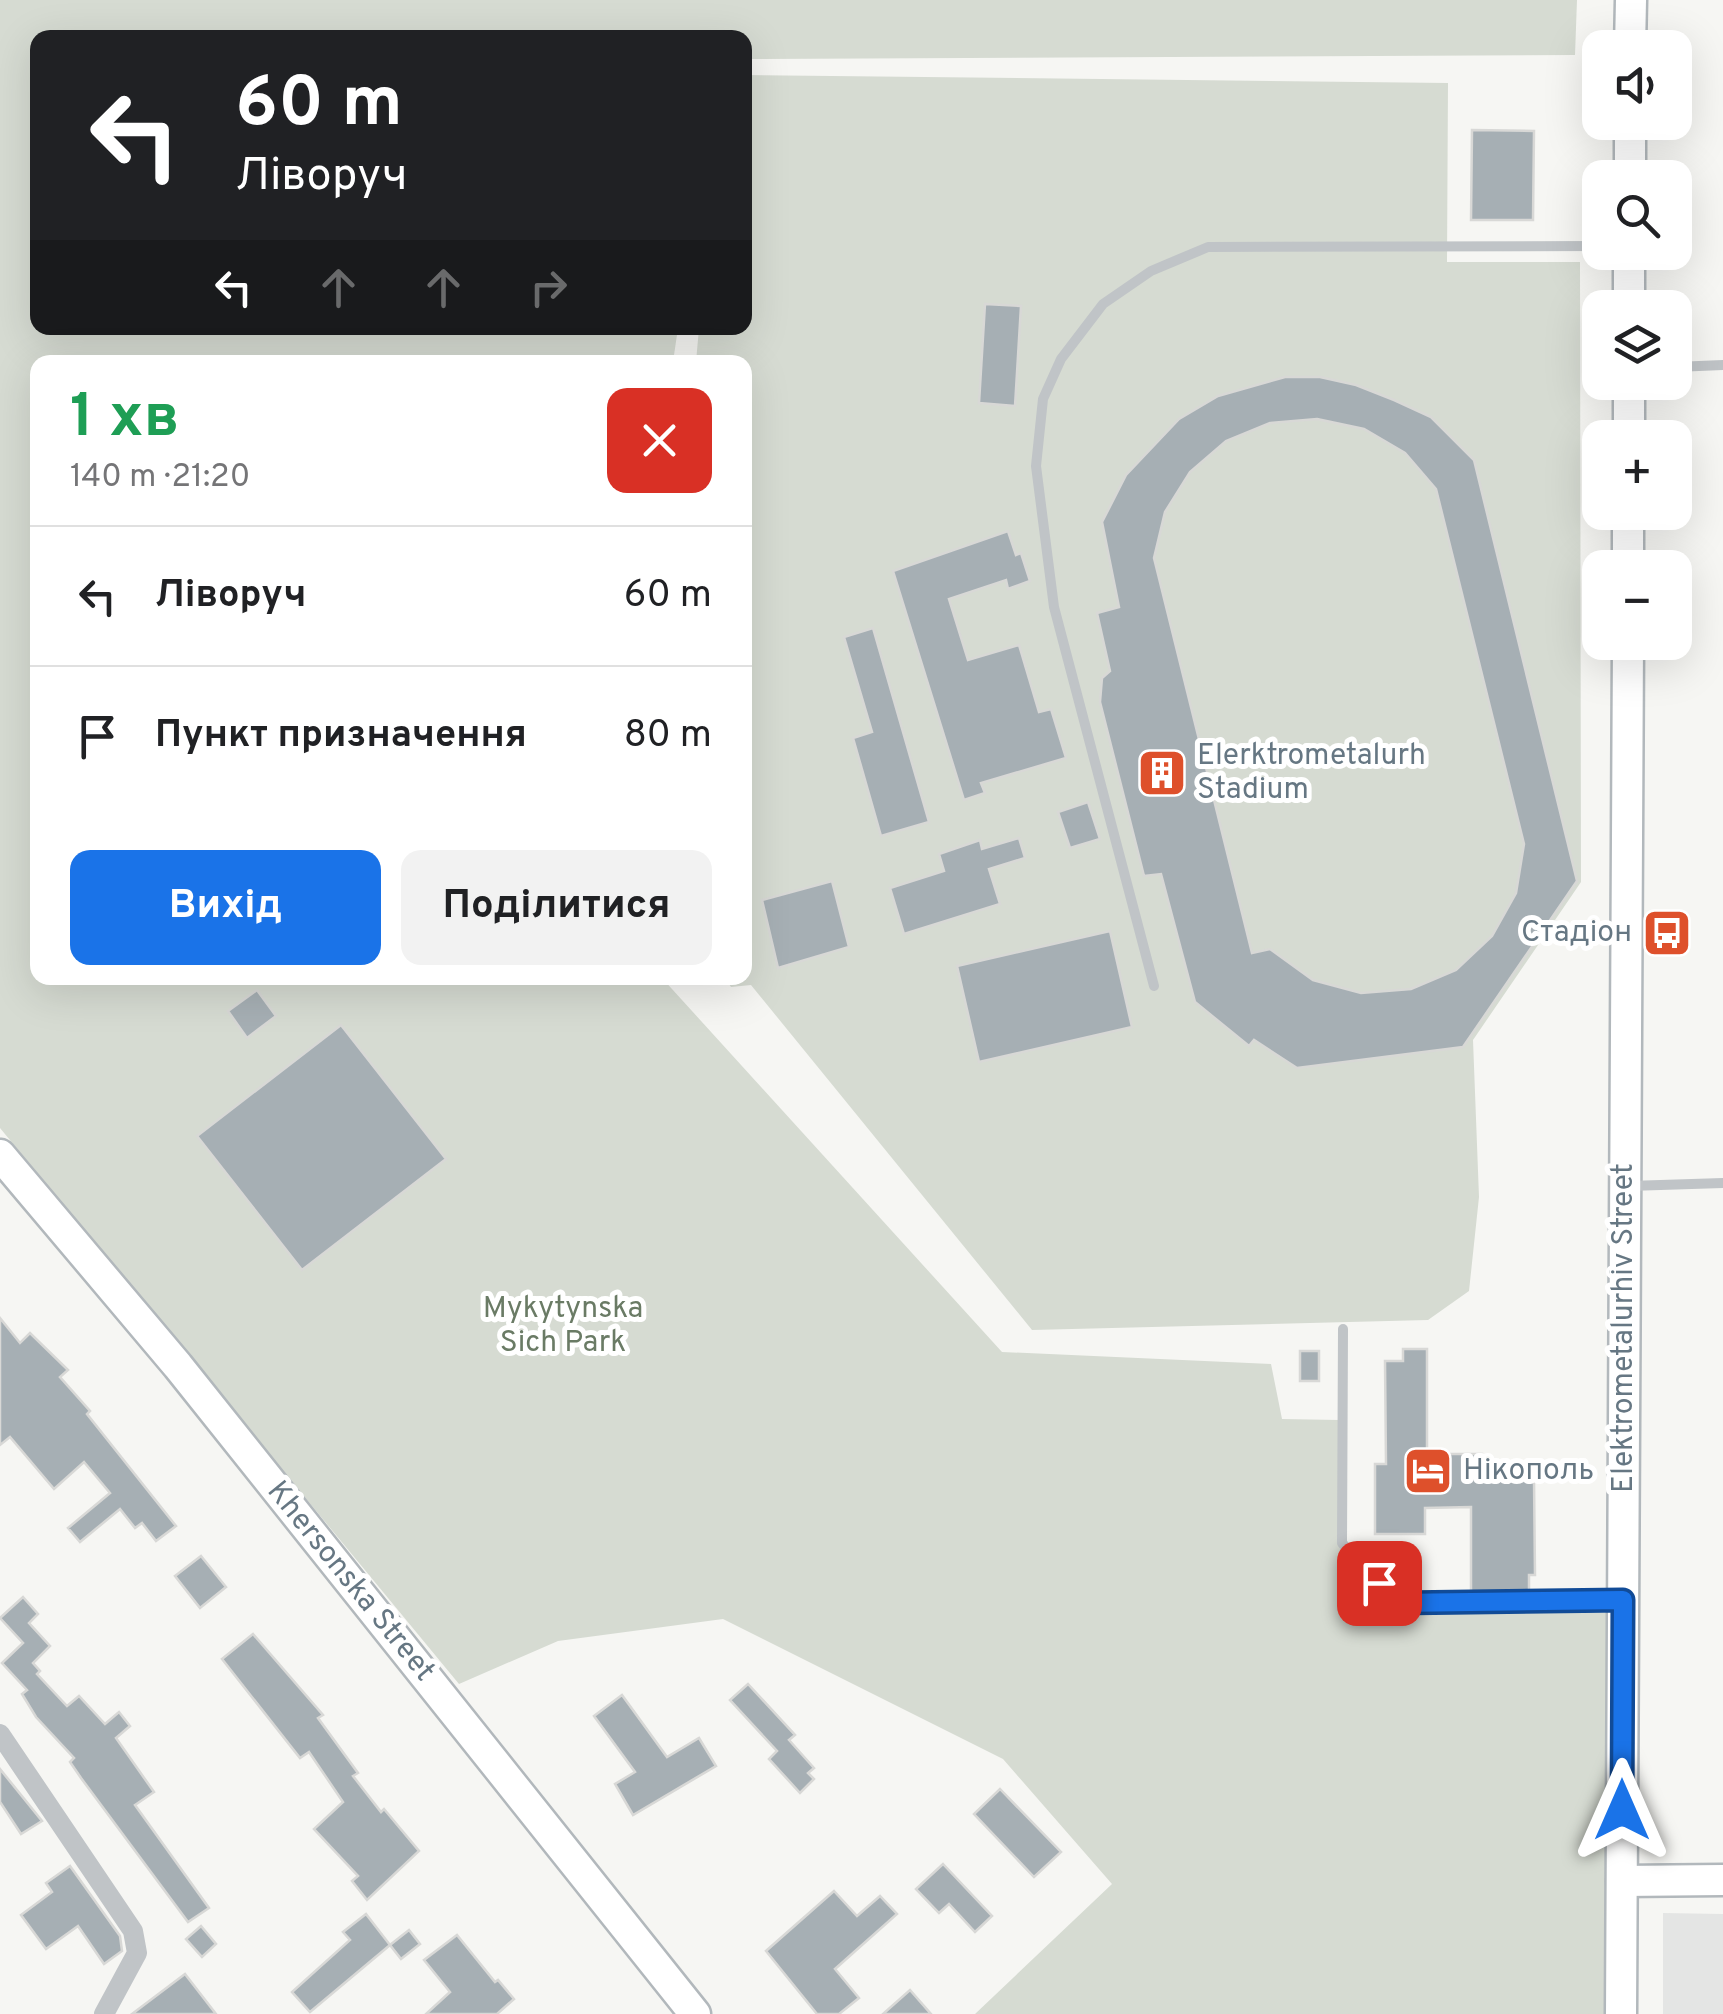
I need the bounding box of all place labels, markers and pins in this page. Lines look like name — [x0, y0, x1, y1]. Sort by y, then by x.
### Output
place label: Elerktrometalurh Stadium — [1197, 738, 1426, 809]
building icon: Elerktrometalurh Stadium — [1136, 747, 1188, 799]
bus stop icon: Стадіон — [1641, 907, 1693, 959]
place label: Стадіон — [1521, 915, 1632, 952]
hotel icon: Нікополь — [1402, 1445, 1454, 1497]
place label: Нікополь — [1463, 1453, 1594, 1490]
pin — [1337, 1541, 1422, 1626]

